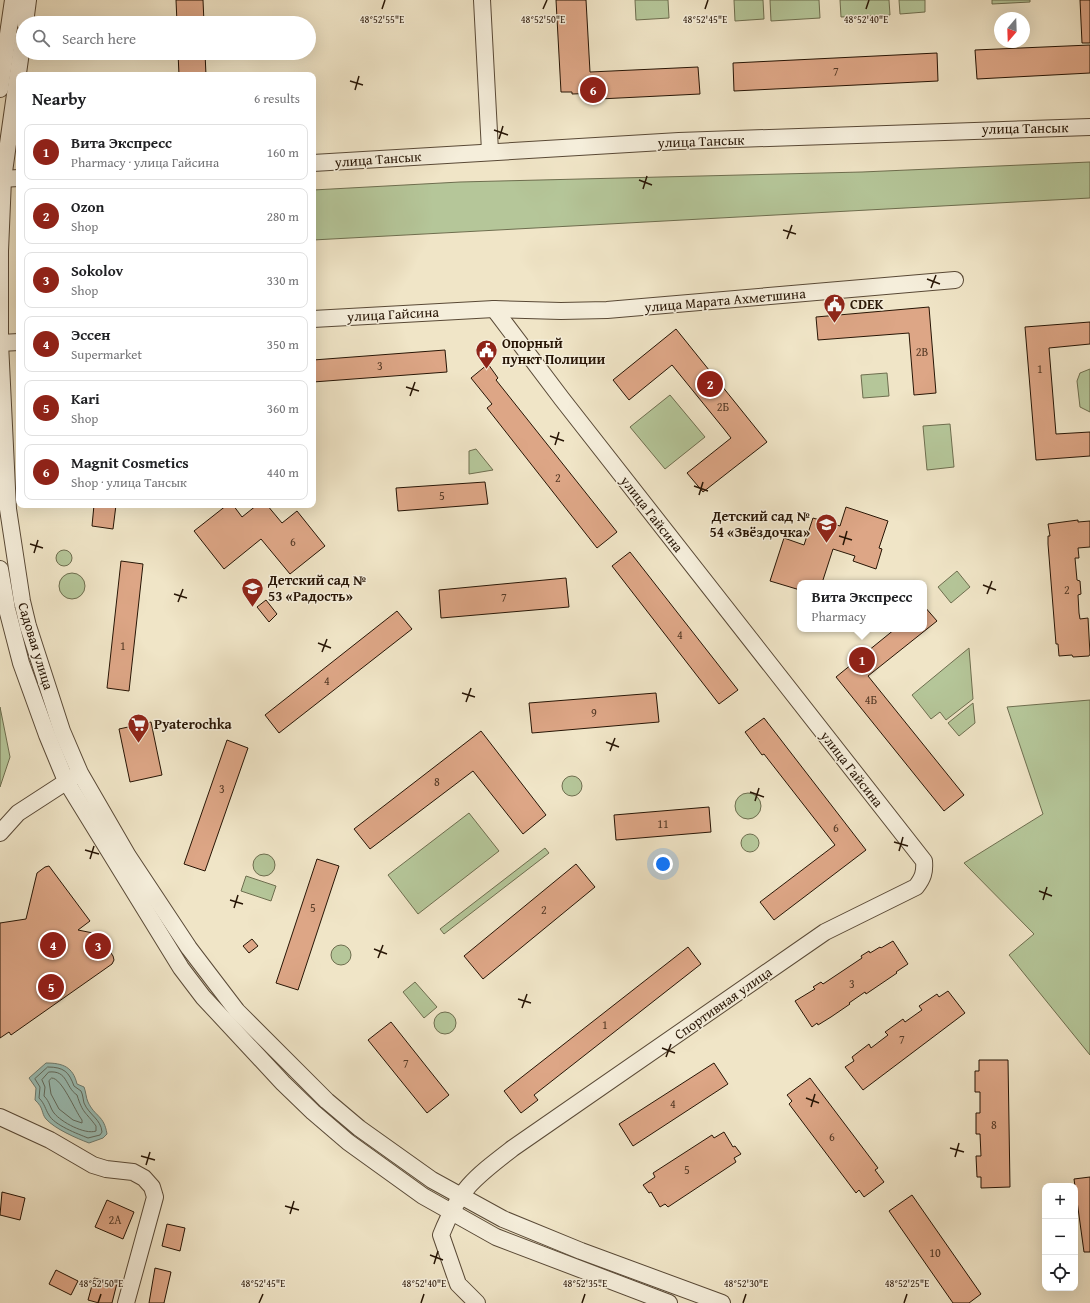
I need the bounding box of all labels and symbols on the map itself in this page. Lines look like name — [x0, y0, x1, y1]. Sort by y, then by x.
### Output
text: 48°52'55"E — [360, 12, 404, 27]
text: 48°52'50"E — [521, 12, 565, 27]
text: 48°52'45"E — [683, 12, 727, 27]
text: 48°52'40"E — [844, 12, 888, 27]
north arrow — [994, 12, 1030, 48]
house number: 7 — [833, 63, 839, 80]
pin: 6 — [580, 75, 606, 105]
street label: улица Тансык — [980, 117, 1069, 139]
street label: улица Тансык — [656, 129, 745, 153]
street label: улица Тансык — [333, 146, 423, 172]
street label: улица Марата Ахметшина — [642, 283, 807, 317]
public building icon: CDEK — [822, 291, 848, 324]
place label: CDEK — [850, 294, 884, 314]
street label: улица Гайсина — [346, 302, 440, 326]
place label: Опорный пункт Полиции — [502, 333, 605, 369]
public building icon: Опорный пункт Полиции — [473, 338, 499, 371]
house number: 2В — [916, 343, 928, 360]
house number: 3 — [377, 357, 383, 374]
house number: 1 — [1037, 360, 1043, 377]
pin: 2 — [697, 369, 723, 399]
house number: 2Б — [717, 398, 729, 415]
house number: 2 — [555, 469, 561, 486]
street label: улица Гайсина — [615, 471, 688, 557]
house number: 5 — [439, 487, 445, 504]
place label: Детский сад № 54 «Звёздочка» — [709, 506, 810, 542]
school or university icon: Детский сад № 54 «Звёздочка» — [813, 511, 839, 544]
house number: 6 — [290, 533, 296, 550]
place label: Детский сад № 53 «Радость» — [267, 570, 367, 606]
school or university icon: Детский сад № 53 «Радость» — [240, 575, 266, 608]
house number: 2 — [1064, 581, 1070, 598]
house number: 7 — [501, 589, 507, 606]
street label: Садовая улица — [13, 600, 59, 693]
house number: 4 — [677, 626, 683, 643]
house number: 1 — [120, 637, 126, 654]
pin: 1 — [849, 645, 875, 675]
house number: 4 — [324, 672, 330, 689]
house number: 4Б — [865, 691, 877, 708]
house number: 9 — [591, 704, 597, 721]
supermarket icon: Pyaterochka — [126, 711, 152, 744]
place label: Pyaterochka — [154, 714, 233, 734]
street label: улица Гайсина — [815, 726, 888, 812]
house number: 8 — [434, 773, 440, 790]
house number: 3 — [219, 780, 225, 797]
house number: 11 — [657, 815, 669, 832]
house number: 6 — [833, 819, 839, 836]
your location — [653, 854, 673, 874]
house number: 5 — [310, 899, 316, 916]
house number: 2 — [541, 901, 547, 918]
pin: 4 — [40, 930, 66, 960]
pin: 3 — [85, 931, 111, 961]
street label: Спортивная улица — [670, 962, 776, 1044]
pin: 5 — [38, 972, 64, 1002]
house number: 3 — [849, 975, 855, 992]
house number: 1 — [602, 1016, 608, 1033]
house number: 7 — [899, 1031, 905, 1048]
house number: 7 — [403, 1055, 409, 1072]
house number: 4 — [670, 1095, 676, 1112]
house number: 8 — [991, 1116, 997, 1133]
house number: 6 — [829, 1128, 835, 1145]
house number: 5 — [684, 1161, 690, 1178]
house number: 2А — [108, 1211, 122, 1228]
house number: 10 — [929, 1244, 941, 1261]
text: 48°52'50"E — [79, 1276, 123, 1291]
text: 48°52'45"E — [241, 1276, 285, 1291]
text: 48°52'40"E — [402, 1276, 446, 1291]
text: 48°52'35"E — [563, 1276, 607, 1291]
text: 48°52'30"E — [724, 1276, 768, 1291]
text: 48°52'25"E — [885, 1276, 929, 1291]

